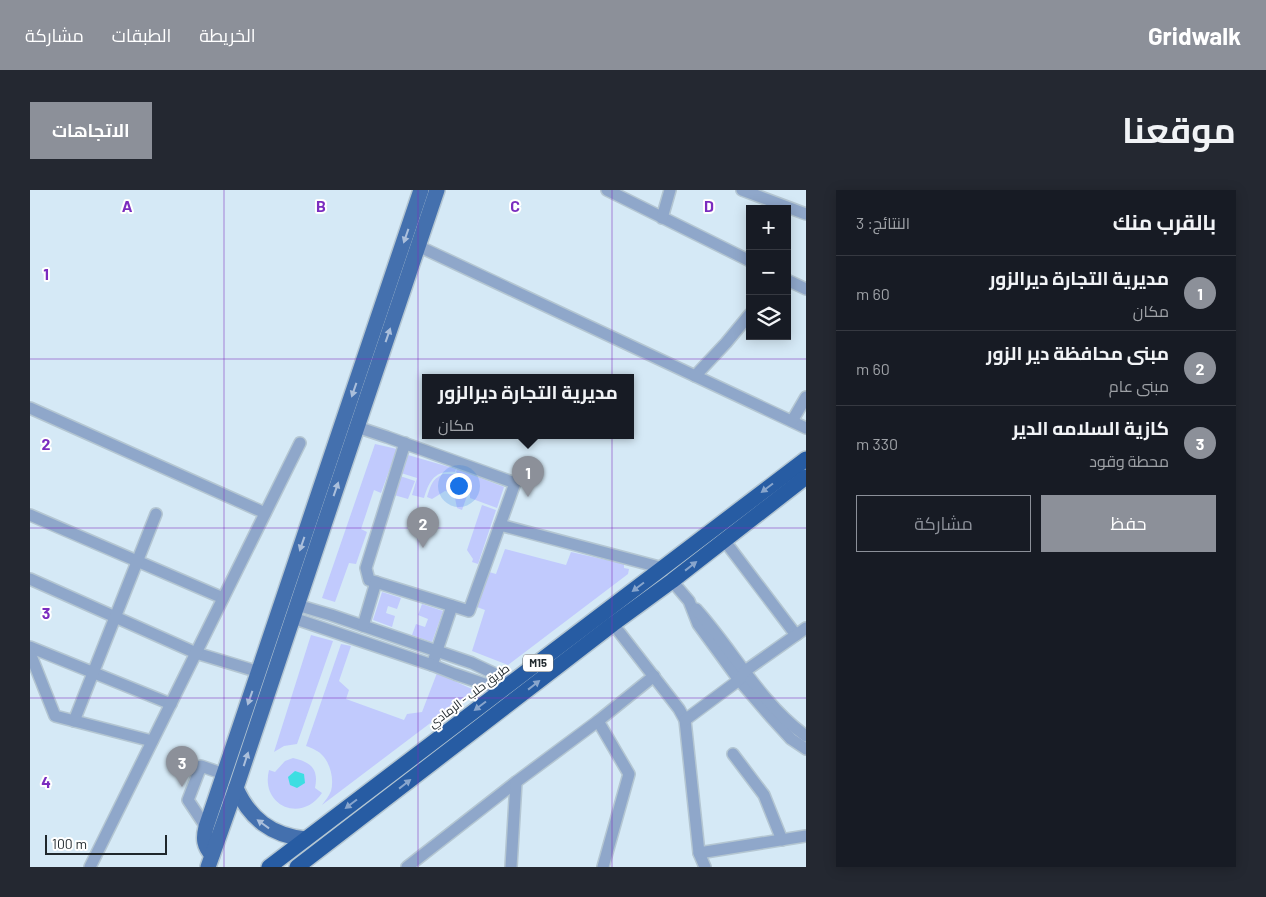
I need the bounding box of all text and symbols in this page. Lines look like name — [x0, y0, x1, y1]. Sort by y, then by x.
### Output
text: Gridwalk — [1148, 21, 1241, 50]
text: مشاركة — [25, 24, 84, 46]
text: الطبقات — [112, 24, 171, 46]
text: الخريطة — [199, 24, 256, 46]
button: الاتجاهات — [30, 102, 152, 159]
text: موقعنا — [1122, 108, 1236, 150]
text: A — [122, 196, 133, 215]
text: B — [316, 196, 326, 215]
text: C — [510, 196, 520, 215]
text: D — [704, 196, 714, 215]
map controls — [746, 205, 791, 340]
button: + — [746, 205, 791, 250]
text: بالقرب منك — [1113, 209, 1216, 234]
text: النتائج: 3 — [856, 213, 910, 232]
one-way arrow — [401, 229, 409, 244]
button: − — [746, 250, 791, 295]
text: 1 — [43, 264, 49, 283]
text: مديرية التجارة ديرالزور — [989, 266, 1169, 289]
text: 60 m — [856, 284, 890, 303]
text: 1 — [1197, 284, 1203, 303]
button: layers — [746, 295, 791, 340]
text: مكان — [1133, 301, 1169, 320]
one-way arrow — [384, 327, 392, 342]
text: مبنى محافظة دير الزور — [986, 341, 1169, 364]
text: 60 m — [856, 359, 890, 378]
text: 2 — [1196, 359, 1204, 378]
popup — [422, 374, 634, 439]
text: مبنى عام — [1109, 376, 1169, 395]
text: مديرية التجارة ديرالزور — [438, 380, 618, 403]
one-way arrow — [350, 383, 357, 398]
text: مكان — [438, 415, 474, 434]
text: كازية السلامه الدير — [1012, 416, 1169, 439]
text: 2 — [42, 434, 51, 453]
text: 330 m — [856, 434, 898, 453]
text: 3 — [1196, 434, 1204, 453]
text: محطة وقود — [1089, 451, 1169, 470]
pin: 1 — [512, 456, 544, 497]
your location — [446, 473, 472, 499]
one-way arrow — [332, 481, 340, 496]
one-way arrow — [761, 483, 774, 494]
button: مشاركة — [856, 495, 1031, 552]
button: حفظ — [1041, 495, 1216, 552]
pin: 2 — [407, 507, 439, 548]
one-way arrow — [298, 537, 305, 552]
one-way arrow — [684, 560, 697, 571]
one-way arrow — [632, 581, 645, 592]
text: 3 — [42, 603, 50, 622]
road number: M15 — [523, 654, 553, 672]
street label: طريق حلب - الرمادي — [425, 660, 514, 733]
one-way arrow — [527, 680, 541, 690]
one-way arrow — [246, 691, 253, 706]
one-way arrow — [473, 701, 487, 711]
pin: 3 — [166, 746, 198, 787]
one-way arrow — [242, 752, 250, 767]
text: 4 — [41, 772, 51, 791]
one-way arrow — [398, 779, 412, 789]
one-way arrow — [345, 799, 358, 810]
one-way arrow — [257, 818, 270, 829]
scale bar — [45, 832, 168, 855]
text: 100 m — [52, 835, 87, 852]

